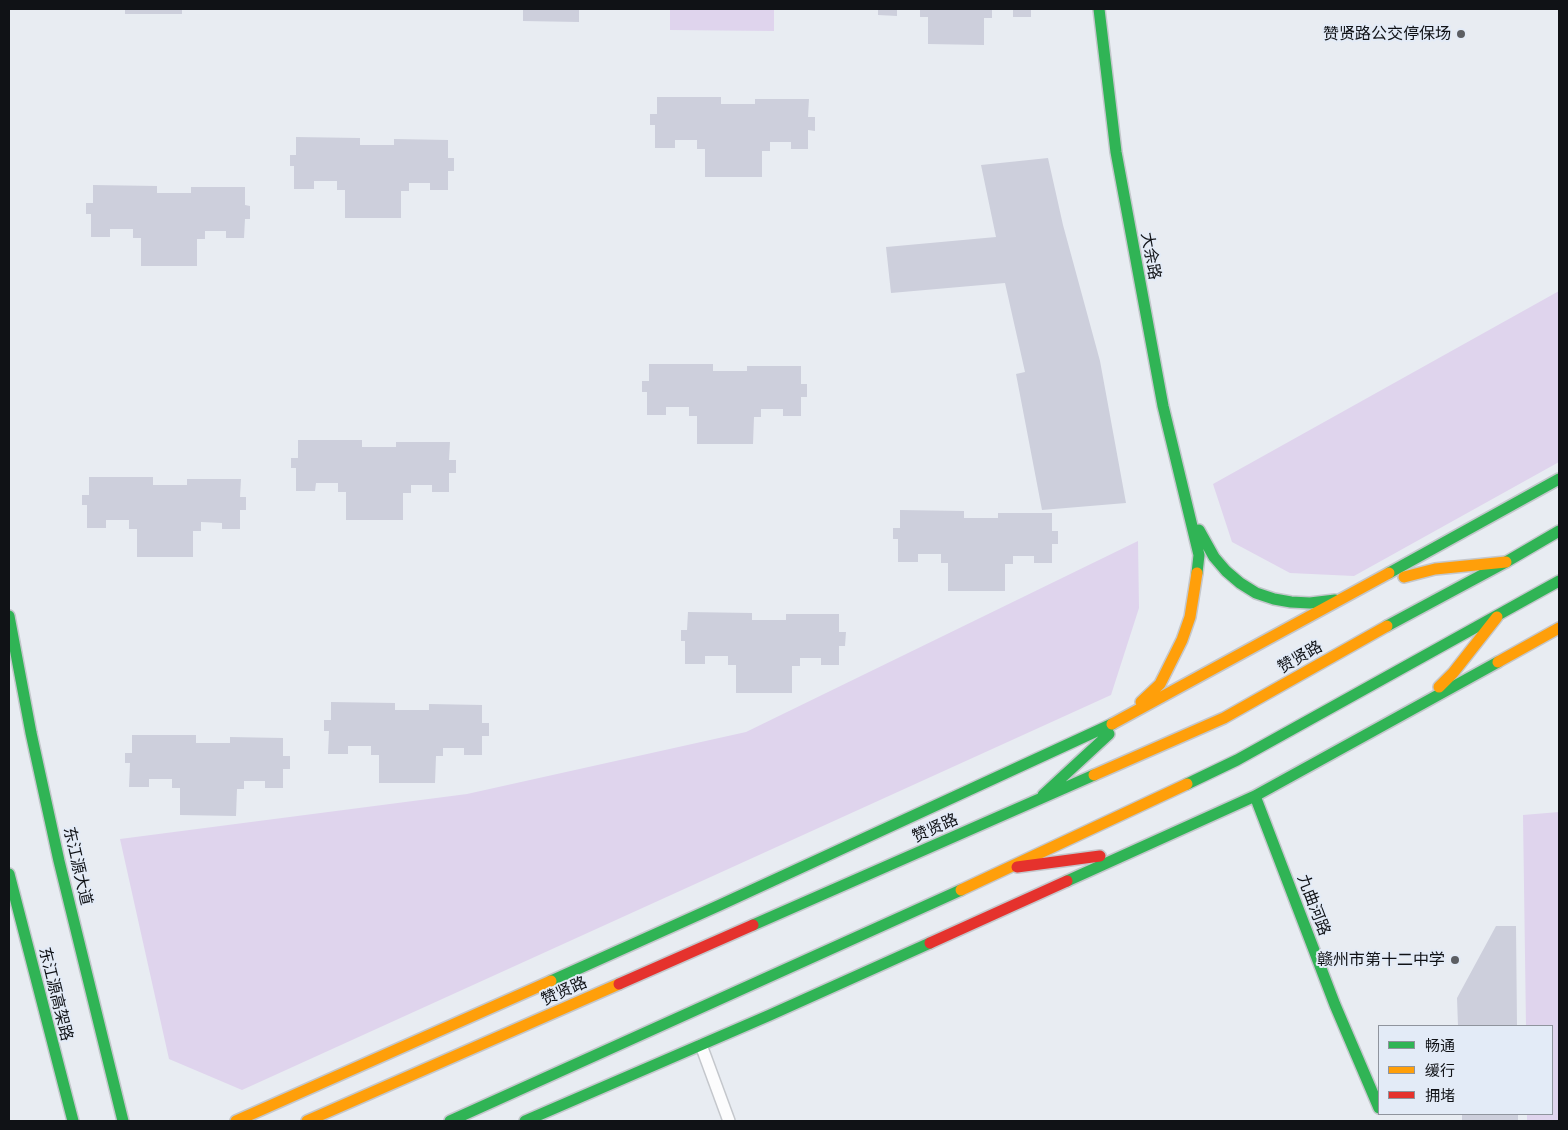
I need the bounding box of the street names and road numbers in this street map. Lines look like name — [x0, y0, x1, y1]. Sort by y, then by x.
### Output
street label: 大余路 — [1137, 231, 1165, 281]
street label: 赞贤路 — [1274, 637, 1326, 677]
street label: 赞贤路 — [909, 809, 961, 847]
street label: 东江源大道 — [60, 825, 96, 907]
street label: 九曲河路 — [1294, 872, 1334, 938]
street label: 东江源高架路 — [35, 945, 77, 1043]
street label: 赞贤路 — [538, 972, 590, 1010]

